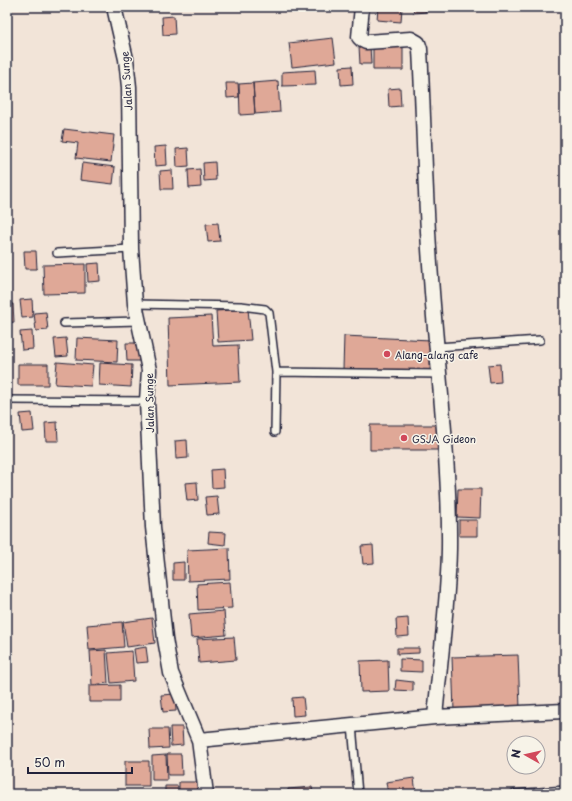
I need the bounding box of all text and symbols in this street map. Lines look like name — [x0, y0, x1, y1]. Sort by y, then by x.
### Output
street label: Jalan Sunge — [116, 50, 136, 111]
place label: Alang-alang cafe — [395, 347, 478, 362]
marker: Alang-alang cafe — [382, 349, 392, 359]
street label: Jalan Sunge — [141, 373, 157, 433]
place label: GSJA Gideon — [412, 431, 476, 446]
marker: GSJA Gideon — [399, 433, 409, 443]
north arrow — [506, 735, 546, 775]
text: N — [507, 748, 525, 759]
scale bar — [28, 749, 132, 775]
text: 50 m — [34, 753, 65, 771]

